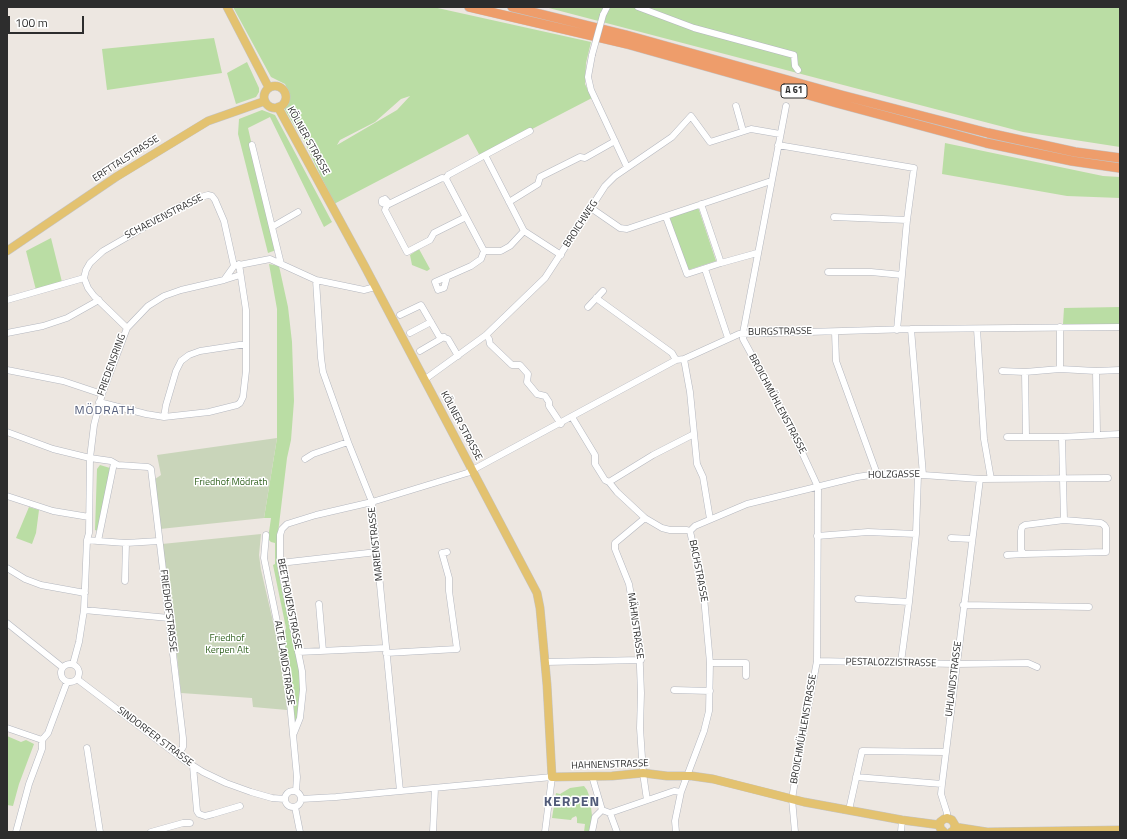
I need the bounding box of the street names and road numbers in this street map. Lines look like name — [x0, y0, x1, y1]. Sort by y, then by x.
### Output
road number: A 61 — [781, 84, 807, 98]
street label: KÖLNER STRASSE — [284, 105, 332, 177]
street label: ERFTTALSTRASSE — [91, 133, 161, 185]
street label: SCHAEVENSTRASSE — [123, 192, 205, 242]
street label: BROICHWEG — [561, 198, 601, 250]
street label: BURGSTRASSE — [748, 325, 812, 339]
street label: FRIEDENSRING — [95, 332, 129, 398]
street label: BROICHMÜHLENSTRASSE — [746, 352, 808, 456]
street label: KÖLNER STRASSE — [438, 389, 484, 463]
street label: HOLZGASSE — [868, 469, 920, 481]
street label: MARIENSTRASSE — [366, 506, 386, 582]
street label: BACHSTRASSE — [686, 539, 710, 603]
street label: BEETHOVENSTRASSE — [274, 557, 304, 651]
street label: FRIEDHOFSTRASSE — [157, 569, 179, 653]
street label: MÄHNSTRASSE — [624, 592, 646, 660]
street label: ALTE LANDSTRASSE — [271, 620, 297, 706]
street label: UHLANDSTRASSE — [943, 640, 965, 718]
street label: PESTALOZZISTRASSE — [845, 656, 937, 670]
street label: BROICHMÜHLENSTRASSE — [788, 673, 820, 785]
street label: SINDORFER STRASSE — [115, 705, 195, 769]
street label: HAHNENSTRASSE — [571, 758, 649, 772]

